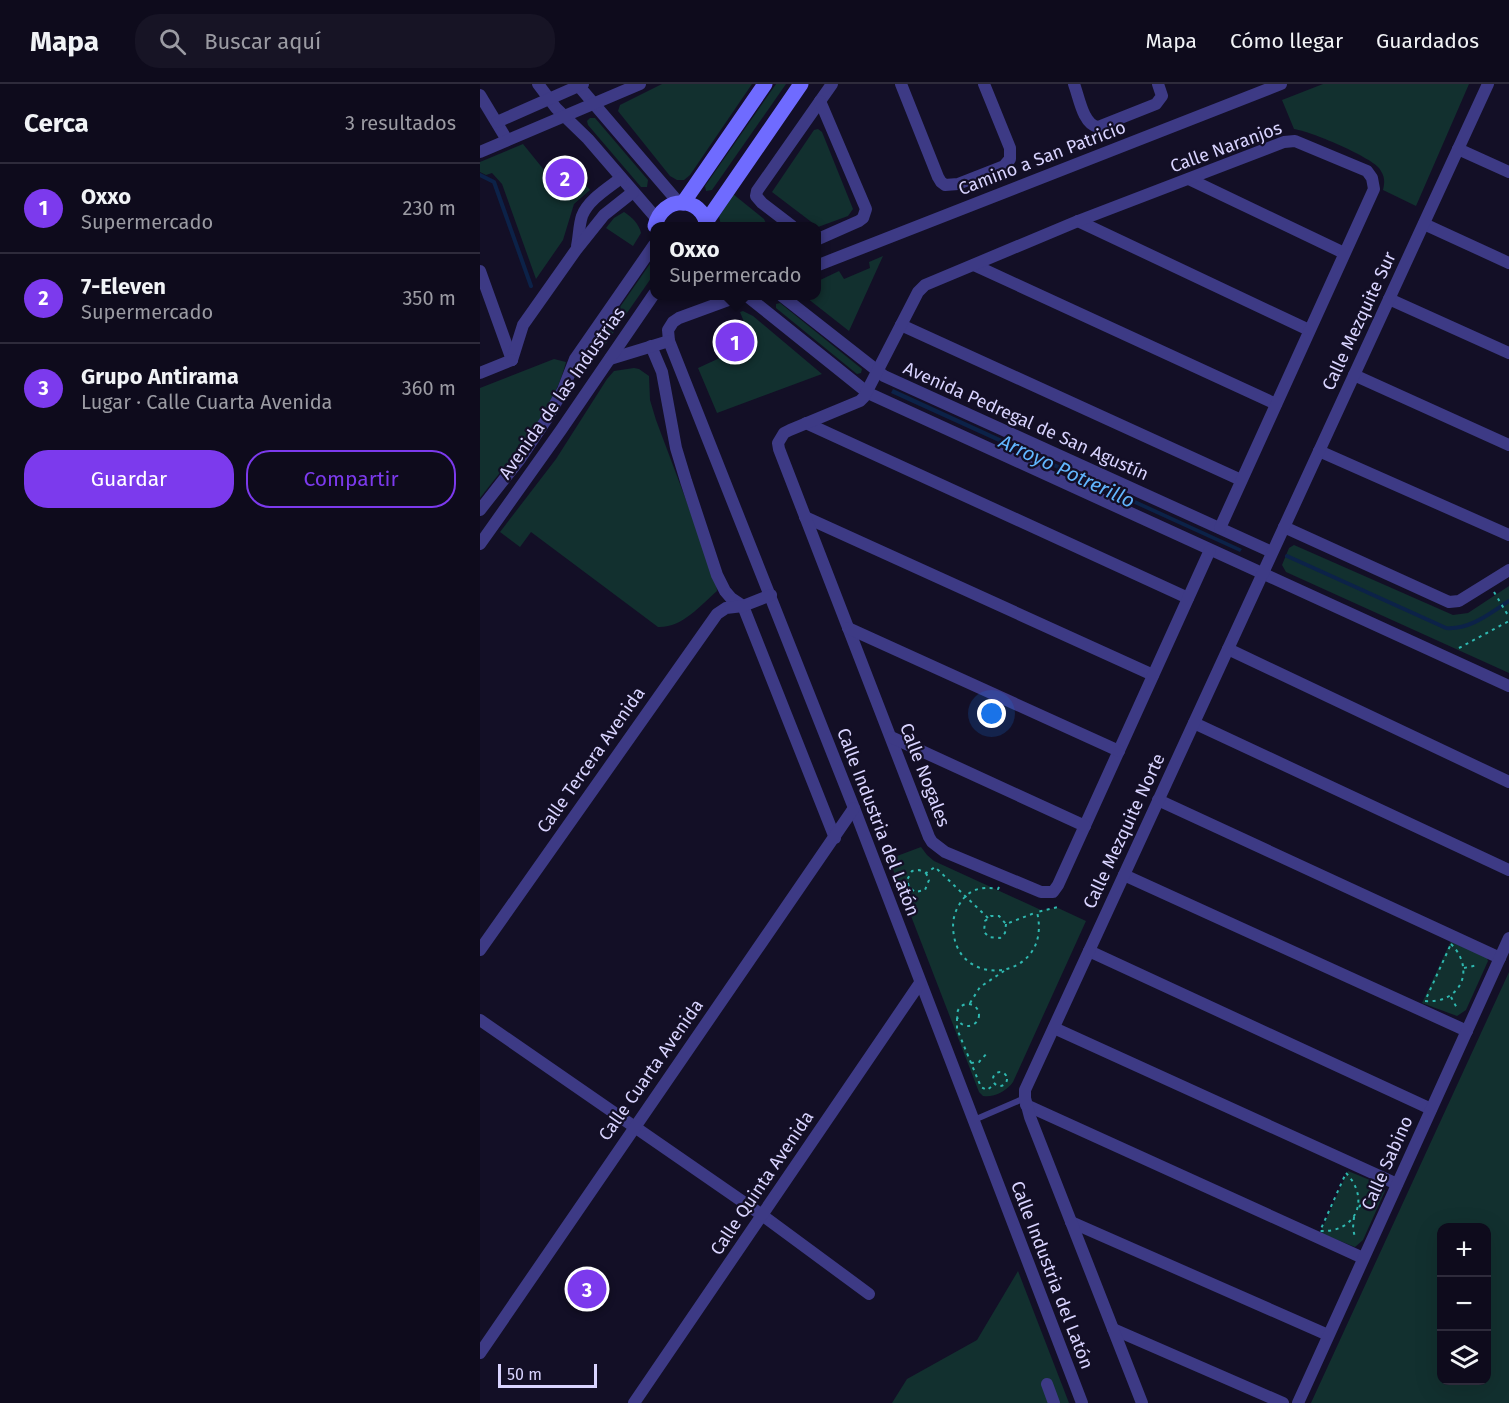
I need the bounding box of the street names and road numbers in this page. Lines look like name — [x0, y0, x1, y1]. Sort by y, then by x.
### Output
street label: Camino a San Patricio — [955, 116, 1129, 200]
street label: Calle Naranjos — [1167, 117, 1285, 177]
street label: Calle Mezquite Sur — [1317, 248, 1401, 394]
street label: Avenida de las Industrias — [494, 303, 630, 483]
street label: Avenida Pedregal de San Agustín — [900, 357, 1152, 485]
street label: Calle Tercera Avenida — [532, 683, 650, 837]
street label: Calle Nogales — [895, 720, 955, 830]
street label: Calle Industria del Latón — [832, 725, 924, 919]
street label: Calle Mezquite Norte — [1078, 750, 1170, 912]
street label: Calle Cuarta Avenida — [594, 995, 708, 1145]
street label: Calle Quinta Avenida — [706, 1107, 818, 1259]
street label: Calle Sabino — [1356, 1112, 1418, 1214]
street label: Calle Industria del Latón — [1006, 1178, 1098, 1372]

